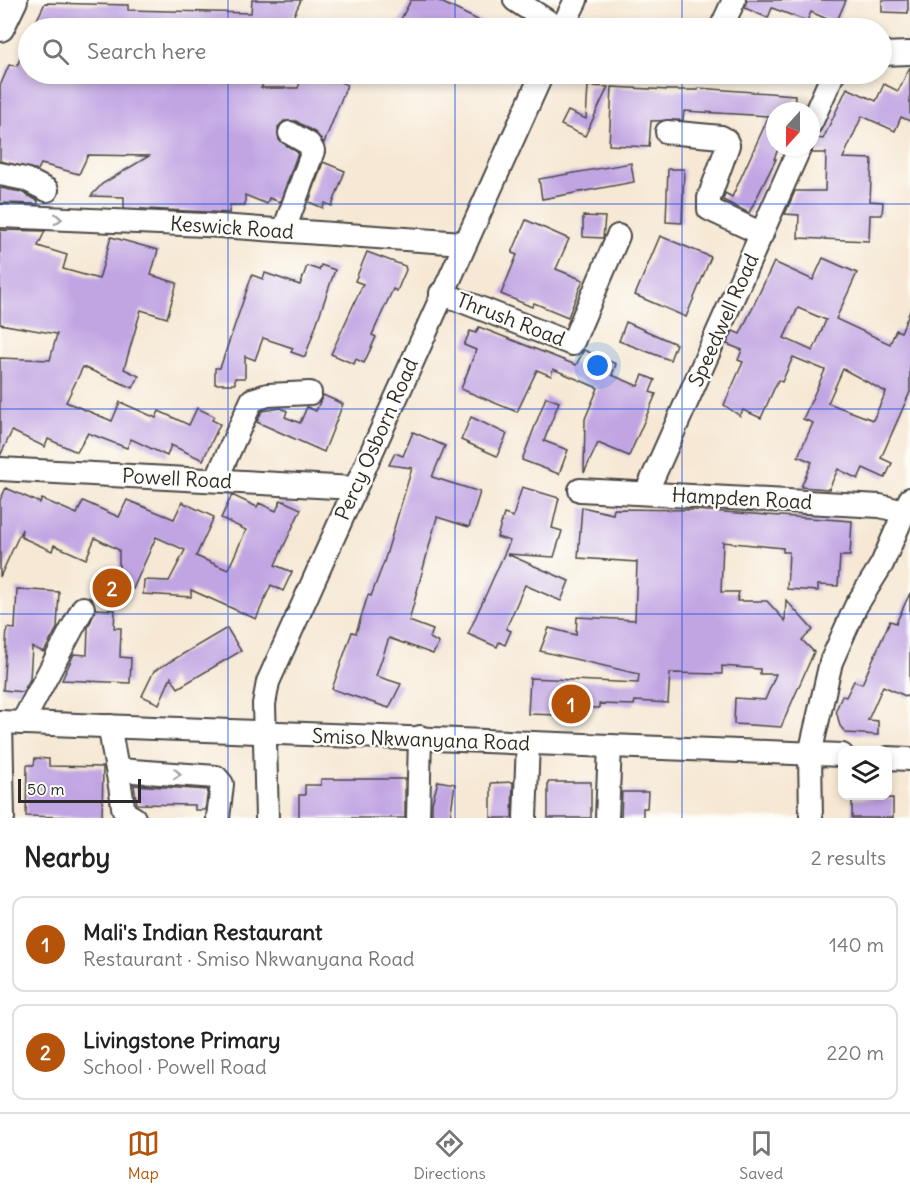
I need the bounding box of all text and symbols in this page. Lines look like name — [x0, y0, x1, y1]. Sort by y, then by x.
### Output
search box — [18, 18, 892, 84]
icon: search — [39, 35, 72, 68]
text: Search here — [87, 37, 206, 65]
north arrow — [766, 102, 820, 156]
street label: Keswick Road — [169, 210, 295, 244]
one-way arrow — [54, 212, 63, 225]
street label: Speedwell Road — [683, 249, 764, 390]
street label: Thrush Road — [453, 287, 569, 351]
your location — [583, 351, 612, 380]
street label: Percy Osborn Road — [329, 354, 423, 524]
street label: Powell Road — [121, 463, 233, 493]
street label: Hampden Road — [671, 482, 813, 514]
pin: 2 — [92, 566, 132, 610]
pin: 1 — [552, 682, 590, 726]
street label: Smiso Nkwanyana Road — [312, 723, 531, 755]
map controls — [838, 746, 892, 800]
button: layers — [838, 746, 892, 800]
one-way arrow — [173, 767, 182, 780]
scale bar — [18, 776, 141, 804]
text: 50 m — [27, 779, 65, 799]
text: Nearby — [24, 841, 110, 874]
text: 2 results — [811, 845, 886, 870]
text: Mali's Indian Restaurant — [83, 918, 322, 946]
text: 1 — [42, 932, 49, 957]
text: 140 m — [829, 932, 884, 957]
text: Restaurant · Smiso Nkwanyana Road — [83, 946, 415, 971]
text: Livingstone Primary — [83, 1026, 281, 1054]
text: 2 — [40, 1040, 51, 1065]
text: 220 m — [827, 1040, 884, 1065]
text: School · Powell Road — [83, 1054, 267, 1079]
tab: Map — [127, 1127, 160, 1183]
tab: Directions — [413, 1127, 486, 1183]
tab: Saved — [739, 1127, 783, 1183]

